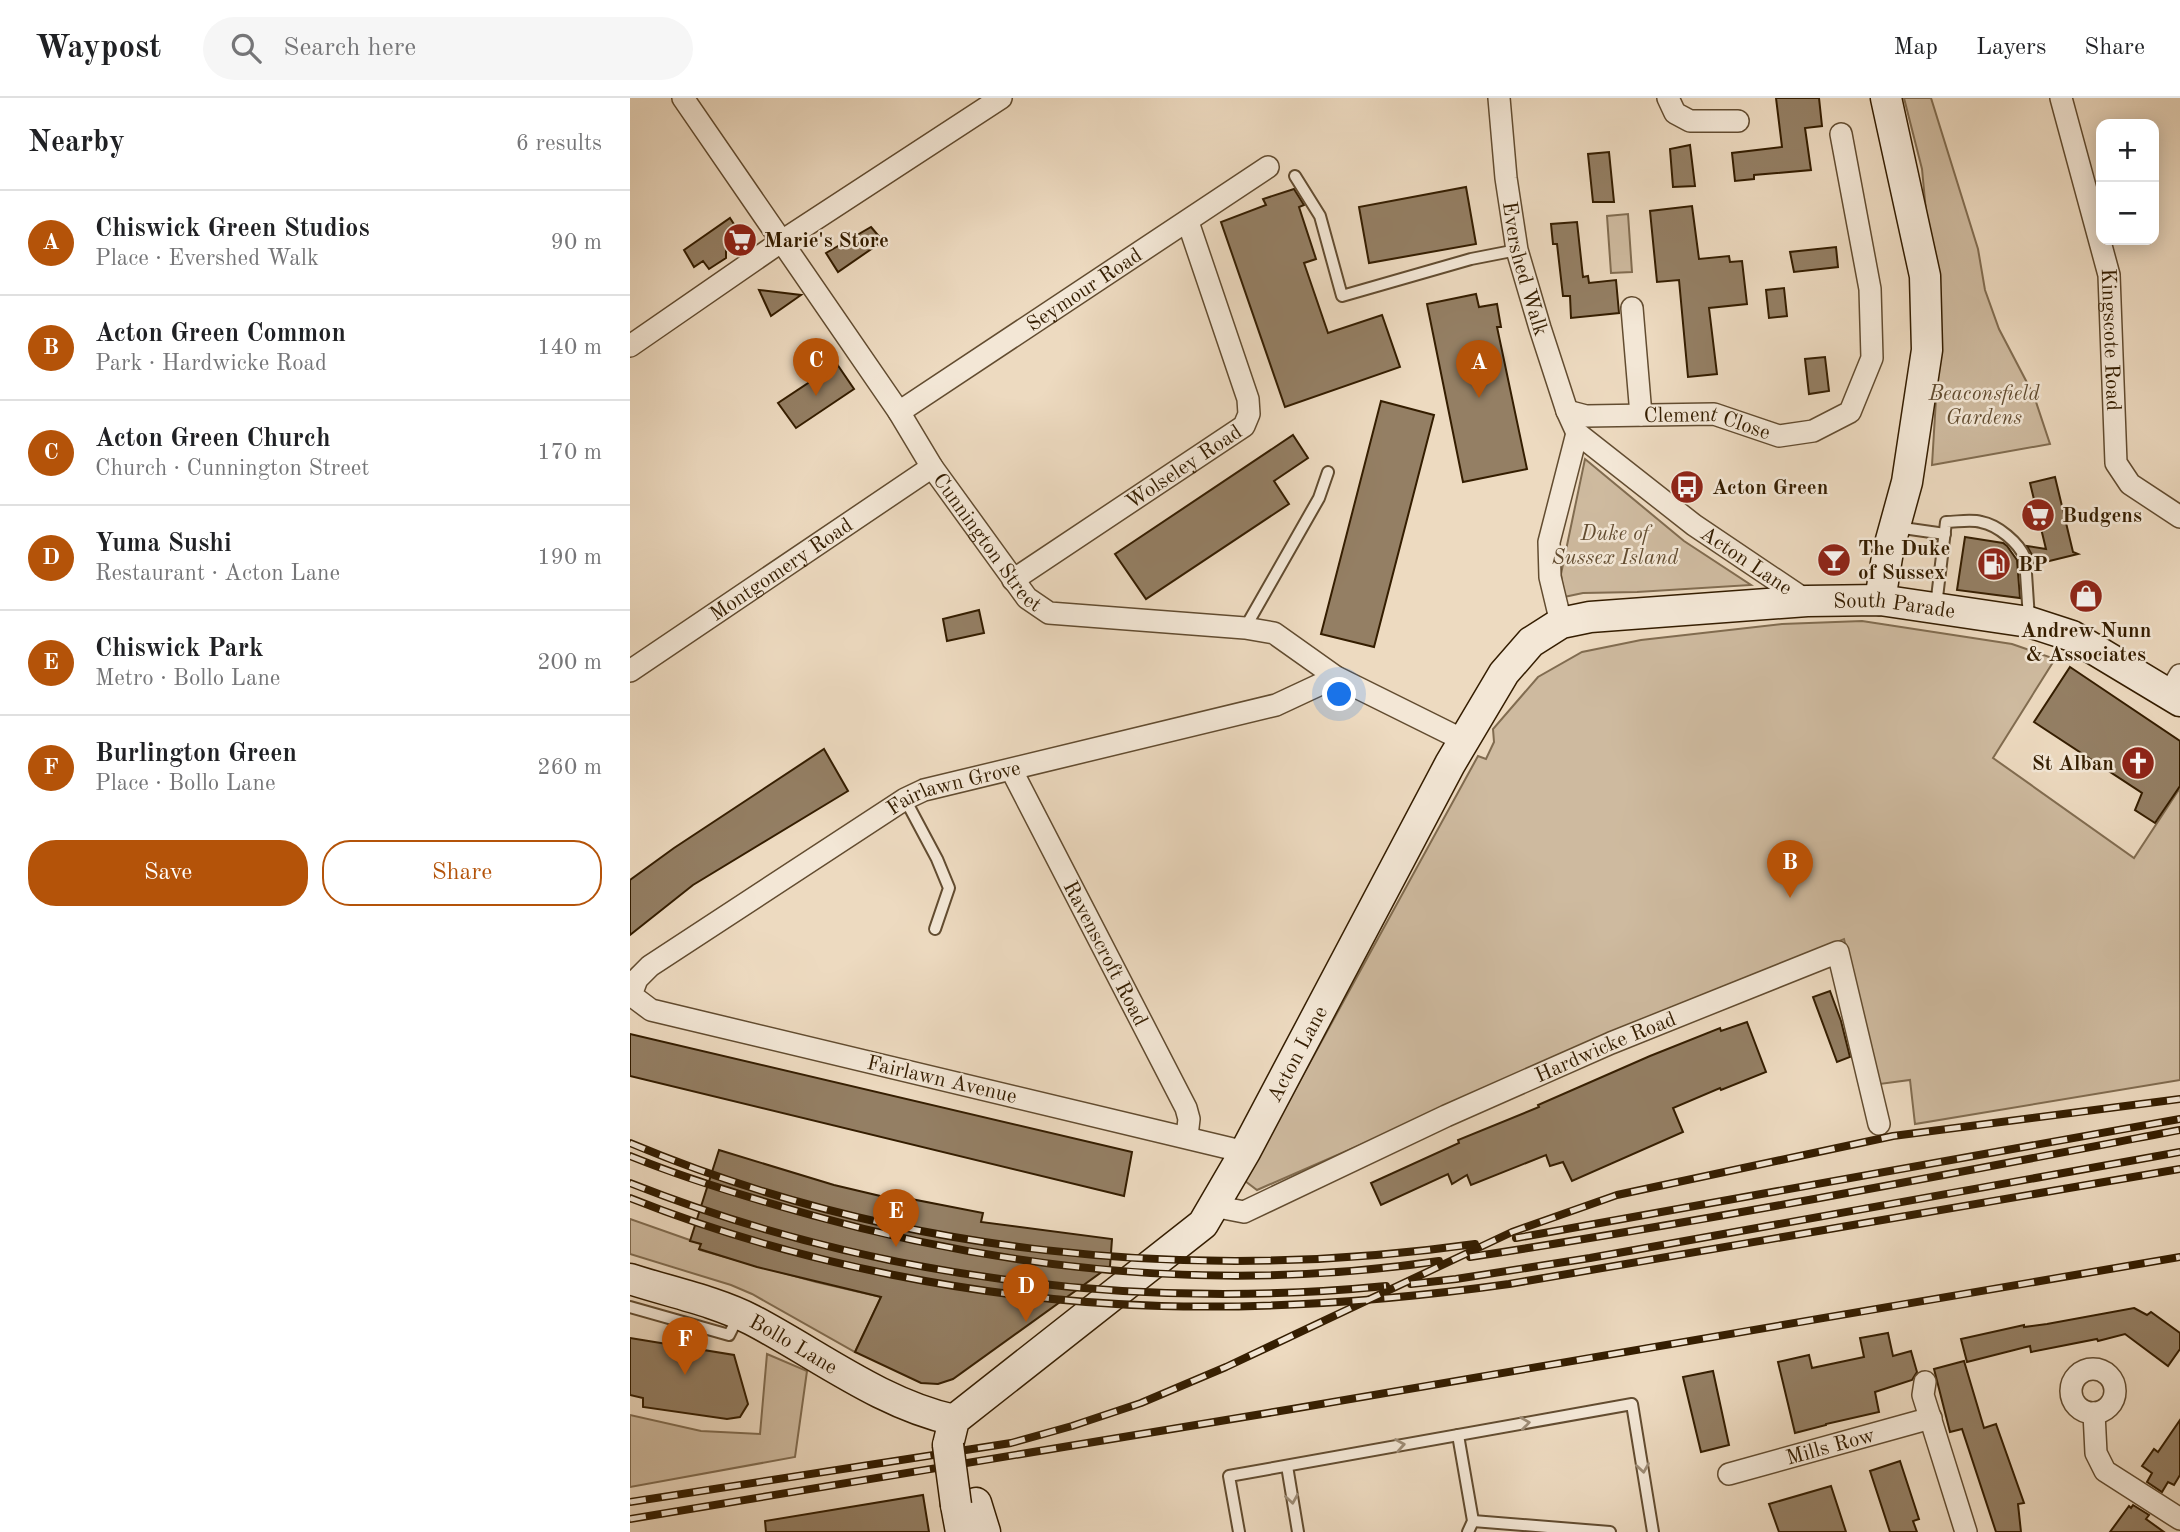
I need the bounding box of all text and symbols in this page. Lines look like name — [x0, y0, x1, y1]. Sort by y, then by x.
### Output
search box — [203, 17, 693, 80]
icon: search — [227, 29, 265, 67]
text: Waypost — [35, 32, 161, 65]
text: Search here — [283, 35, 416, 61]
text: Map — [1894, 36, 1938, 60]
text: Layers — [1976, 36, 2046, 60]
text: Share — [2084, 36, 2145, 60]
map controls — [2096, 119, 2159, 245]
button: + — [2096, 119, 2159, 182]
text: Nearby — [28, 128, 125, 158]
text: 6 results — [516, 132, 602, 155]
button: − — [2096, 182, 2159, 245]
street label: Evershed Walk — [1498, 200, 1551, 339]
text: Chiswick Green Studios — [95, 216, 370, 242]
supermarket icon: Marie's Store — [721, 221, 759, 259]
text: A — [42, 231, 60, 254]
text: 90 m — [551, 231, 602, 254]
place label: Marie's Store — [764, 231, 889, 252]
street label: Seymour Road — [1023, 245, 1146, 336]
text: Place · Evershed Walk — [95, 247, 319, 270]
street label: Kingscote Road — [2097, 268, 2123, 411]
text: Acton Green Common — [95, 321, 346, 347]
text: B — [43, 336, 59, 359]
text: 140 m — [537, 336, 602, 359]
pin: C — [793, 338, 839, 396]
pin: A — [1456, 340, 1502, 398]
text: Park · Hardwicke Road — [95, 352, 327, 375]
park label: Beaconsfield Gardens — [1927, 384, 2040, 429]
street label: Clement Close — [1644, 404, 1773, 444]
street label: Wolseley Road — [1123, 421, 1246, 514]
text: Acton Green Church — [95, 426, 330, 452]
text: C — [43, 441, 59, 464]
text: 170 m — [537, 441, 602, 464]
text: Church · Cunnington Street — [95, 457, 369, 480]
bus stop icon: Acton Green — [1668, 468, 1706, 506]
street label: Cunnington Street — [928, 470, 1045, 617]
place label: Acton Green — [1712, 478, 1828, 499]
supermarket icon: Budgens — [2019, 496, 2057, 534]
place label: Budgens — [2062, 506, 2142, 527]
street label: Montgomery Road — [706, 515, 857, 626]
street label: Acton Lane — [1696, 523, 1795, 600]
park label: Duke of Sussex Island — [1552, 524, 1679, 569]
text: Yuma Sushi — [95, 531, 232, 557]
place label: The Duke of Sussex — [1858, 539, 1950, 584]
bar icon: The Duke of Sussex — [1815, 541, 1853, 579]
fuel station icon: BP — [1975, 545, 2013, 583]
text: D — [42, 546, 60, 569]
text: 190 m — [537, 546, 602, 569]
place label: BP — [2018, 555, 2048, 576]
text: Restaurant · Acton Lane — [95, 562, 340, 585]
shop icon: Andrew Nunn & Associates — [2067, 577, 2105, 615]
street label: South Parade — [1833, 590, 1956, 623]
place label: Andrew Nunn & Associates — [2021, 621, 2151, 666]
text: Chiswick Park — [95, 636, 264, 662]
text: E — [43, 651, 59, 674]
text: 200 m — [537, 651, 602, 674]
text: Metro · Bollo Lane — [95, 667, 280, 690]
your location — [1322, 677, 1356, 711]
text: Burlington Green — [95, 741, 297, 767]
church icon: St Alban — [2119, 744, 2157, 782]
place label: St Alban — [2032, 754, 2114, 775]
text: F — [43, 756, 59, 779]
text: 260 m — [537, 756, 602, 779]
street label: Fairlawn Grove — [883, 758, 1023, 820]
text: Place · Bollo Lane — [95, 772, 275, 795]
button: Save — [28, 840, 308, 906]
button: Share — [322, 840, 602, 906]
pin: B — [1767, 840, 1813, 898]
street label: Ravenscroft Road — [1059, 878, 1151, 1030]
street label: Acton Lane — [1264, 1003, 1332, 1106]
street label: Hardwicke Road — [1532, 1009, 1679, 1087]
street label: Fairlawn Avenue — [865, 1053, 1019, 1108]
pin: E — [873, 1189, 919, 1247]
pin: D — [1003, 1264, 1049, 1322]
street label: Bollo Lane — [745, 1312, 841, 1379]
pin: F — [662, 1317, 708, 1375]
one-way arrow — [1519, 1415, 1531, 1430]
street label: Mills Row — [1784, 1425, 1877, 1470]
one-way arrow — [1394, 1438, 1406, 1453]
one-way arrow — [1635, 1462, 1650, 1474]
one-way arrow — [1284, 1493, 1299, 1505]

